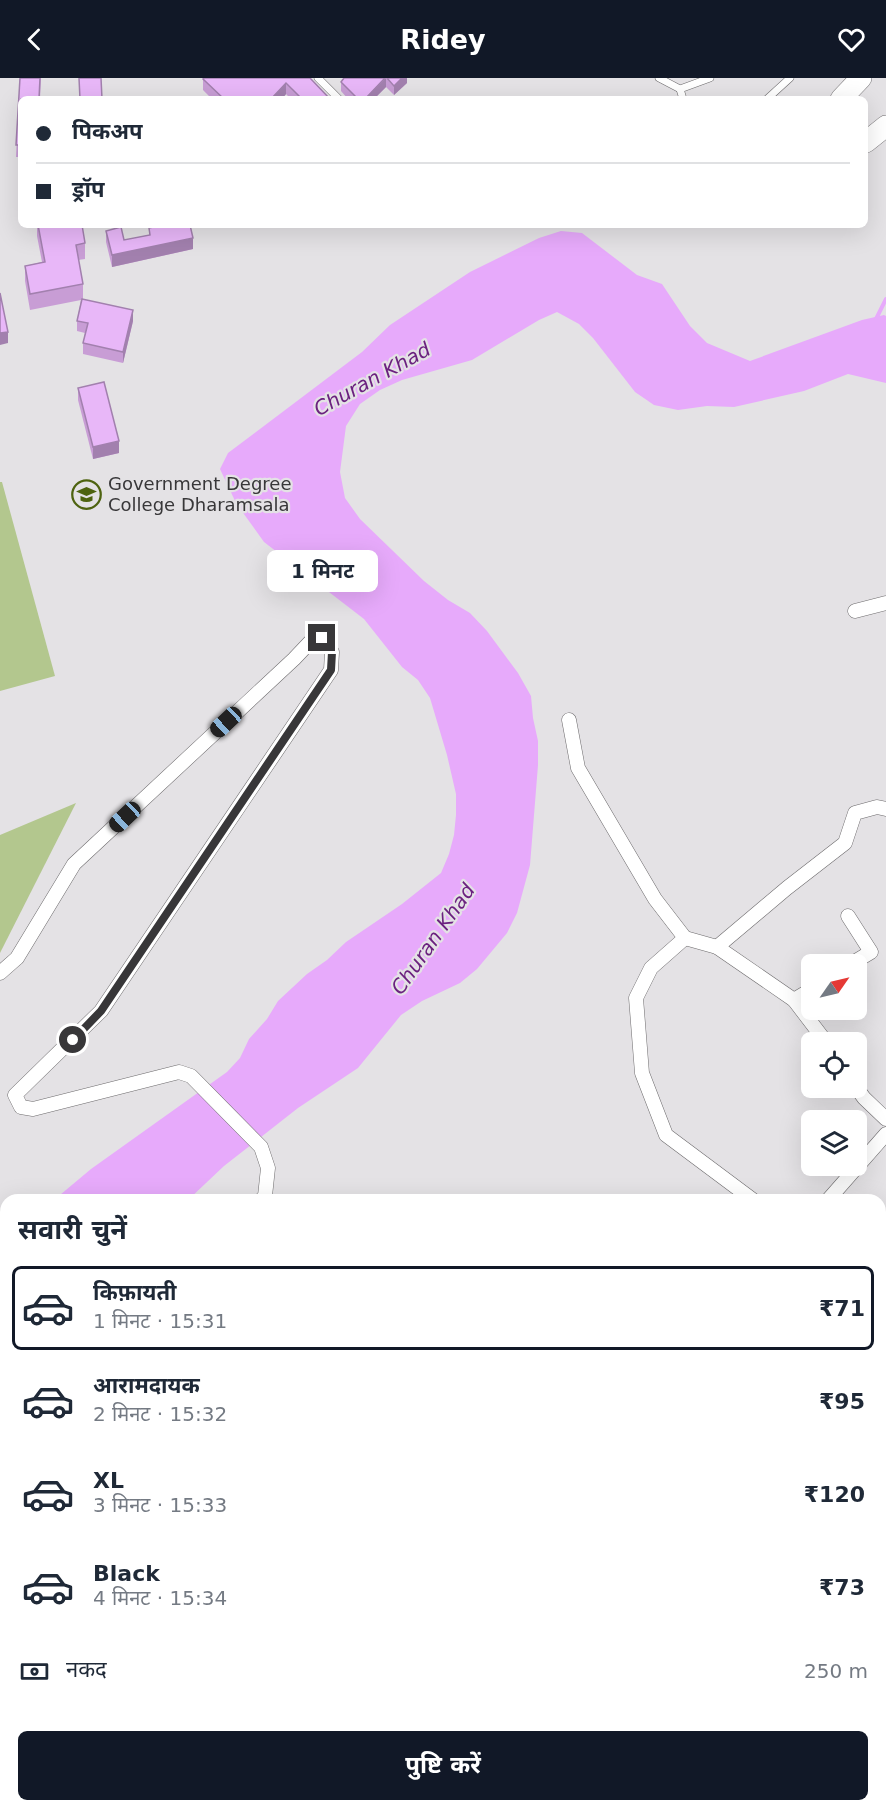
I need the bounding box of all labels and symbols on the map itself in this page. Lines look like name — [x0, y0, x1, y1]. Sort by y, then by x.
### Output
water label: Churan Khad — [310, 337, 435, 421]
place label: Government Degree College Dharamsala — [108, 473, 292, 515]
school or university icon: Government Degree College Dharamsala — [71, 478, 103, 510]
callout: 1 मिनट — [266, 551, 378, 593]
route end — [308, 624, 335, 651]
car — [207, 703, 245, 741]
car — [106, 798, 144, 836]
water label: Churan Khad — [386, 879, 480, 999]
north arrow — [801, 954, 867, 1020]
route start — [59, 1026, 86, 1053]

